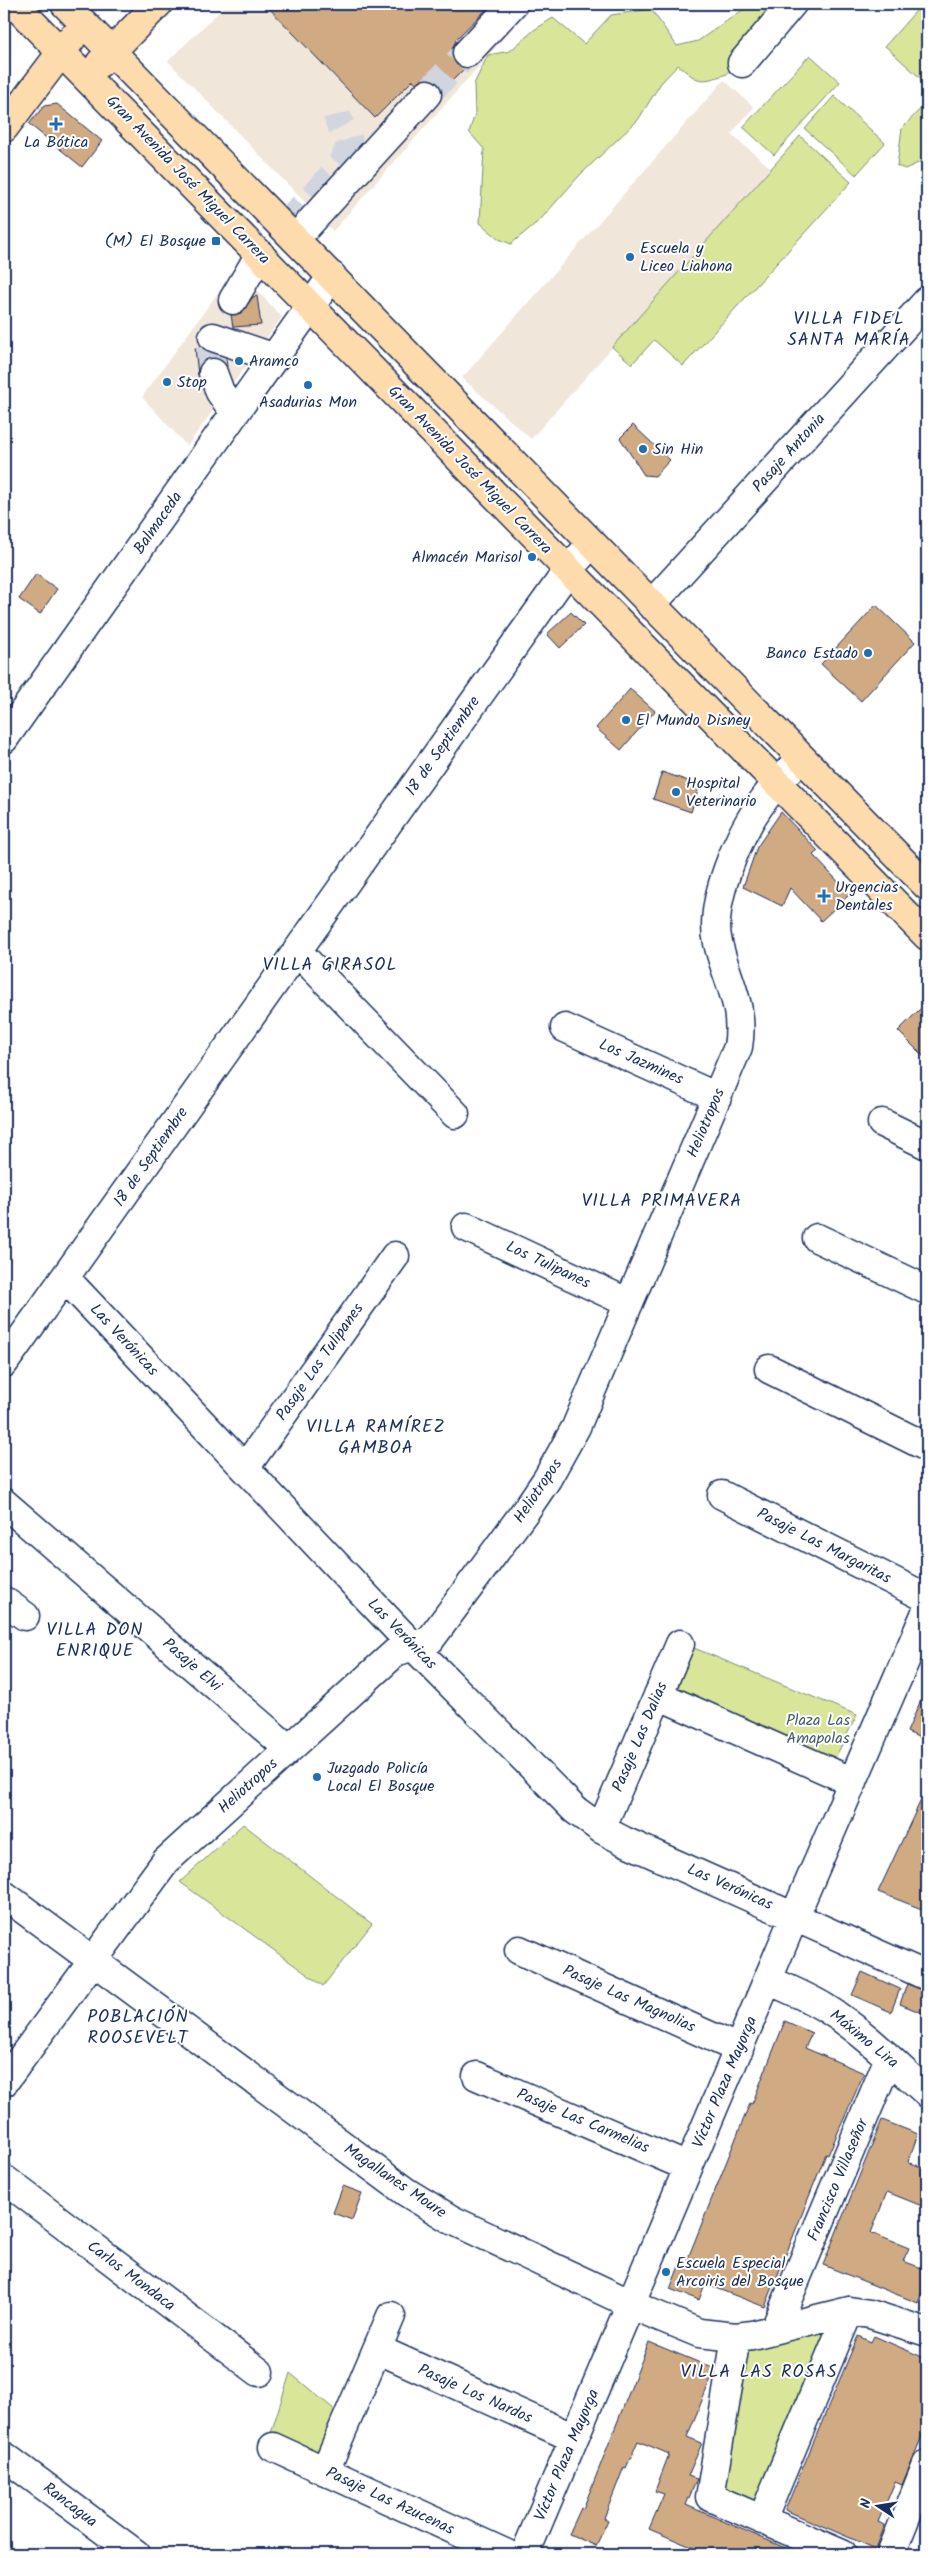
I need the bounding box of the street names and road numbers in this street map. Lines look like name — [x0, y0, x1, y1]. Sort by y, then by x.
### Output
street label: Gran Avenida José Miguel Carrera — [100, 90, 276, 270]
street label: Gran Avenida José Miguel Carrera — [382, 380, 558, 560]
street label: Pasaje Antonia — [746, 408, 832, 498]
street label: Balmaceda — [127, 486, 189, 560]
street label: 18 de Septiembre — [399, 691, 487, 801]
street label: Los Jazmines — [595, 1032, 688, 1092]
street label: Heliotropos — [680, 1084, 732, 1162]
street label: 18 de Septiembre — [107, 1102, 195, 1212]
street label: Los Tulipanes — [502, 1234, 595, 1296]
street label: Las Verónicas — [84, 1298, 164, 1382]
street label: Pasaje Los Tulipanes — [270, 1298, 370, 1426]
street label: Heliotropos — [507, 1453, 569, 1528]
street label: Pasaje Las Margaritas — [752, 1501, 896, 1591]
street label: Las Verónicas — [361, 1592, 443, 1676]
street label: Pasaje Elvi — [157, 1632, 228, 1699]
street label: Pasaje Las Dalias — [606, 1678, 675, 1796]
street label: Heliotropos — [212, 1752, 284, 1820]
street label: Las Verónicas — [683, 1857, 777, 1917]
street label: Pasaje Las Magnolias — [558, 1958, 700, 2040]
street label: Máximo Lira — [824, 2003, 904, 2075]
street label: Víctor Plaza Mayorga — [686, 2012, 764, 2152]
street label: Pasaje Las Carmelias — [513, 2082, 653, 2160]
street label: Francisco Villaseñor — [801, 2113, 876, 2245]
street label: Magallanes Moure — [338, 2137, 452, 2225]
street label: Carlos Mondaca — [81, 2234, 181, 2318]
street label: Pasaje Los Nardos — [414, 2358, 536, 2431]
street label: Víctor Plaza Mayorga — [528, 2385, 606, 2525]
street label: Pasaje Las Azucenas — [322, 2460, 459, 2542]
street label: Rancagua — [37, 2476, 103, 2534]

